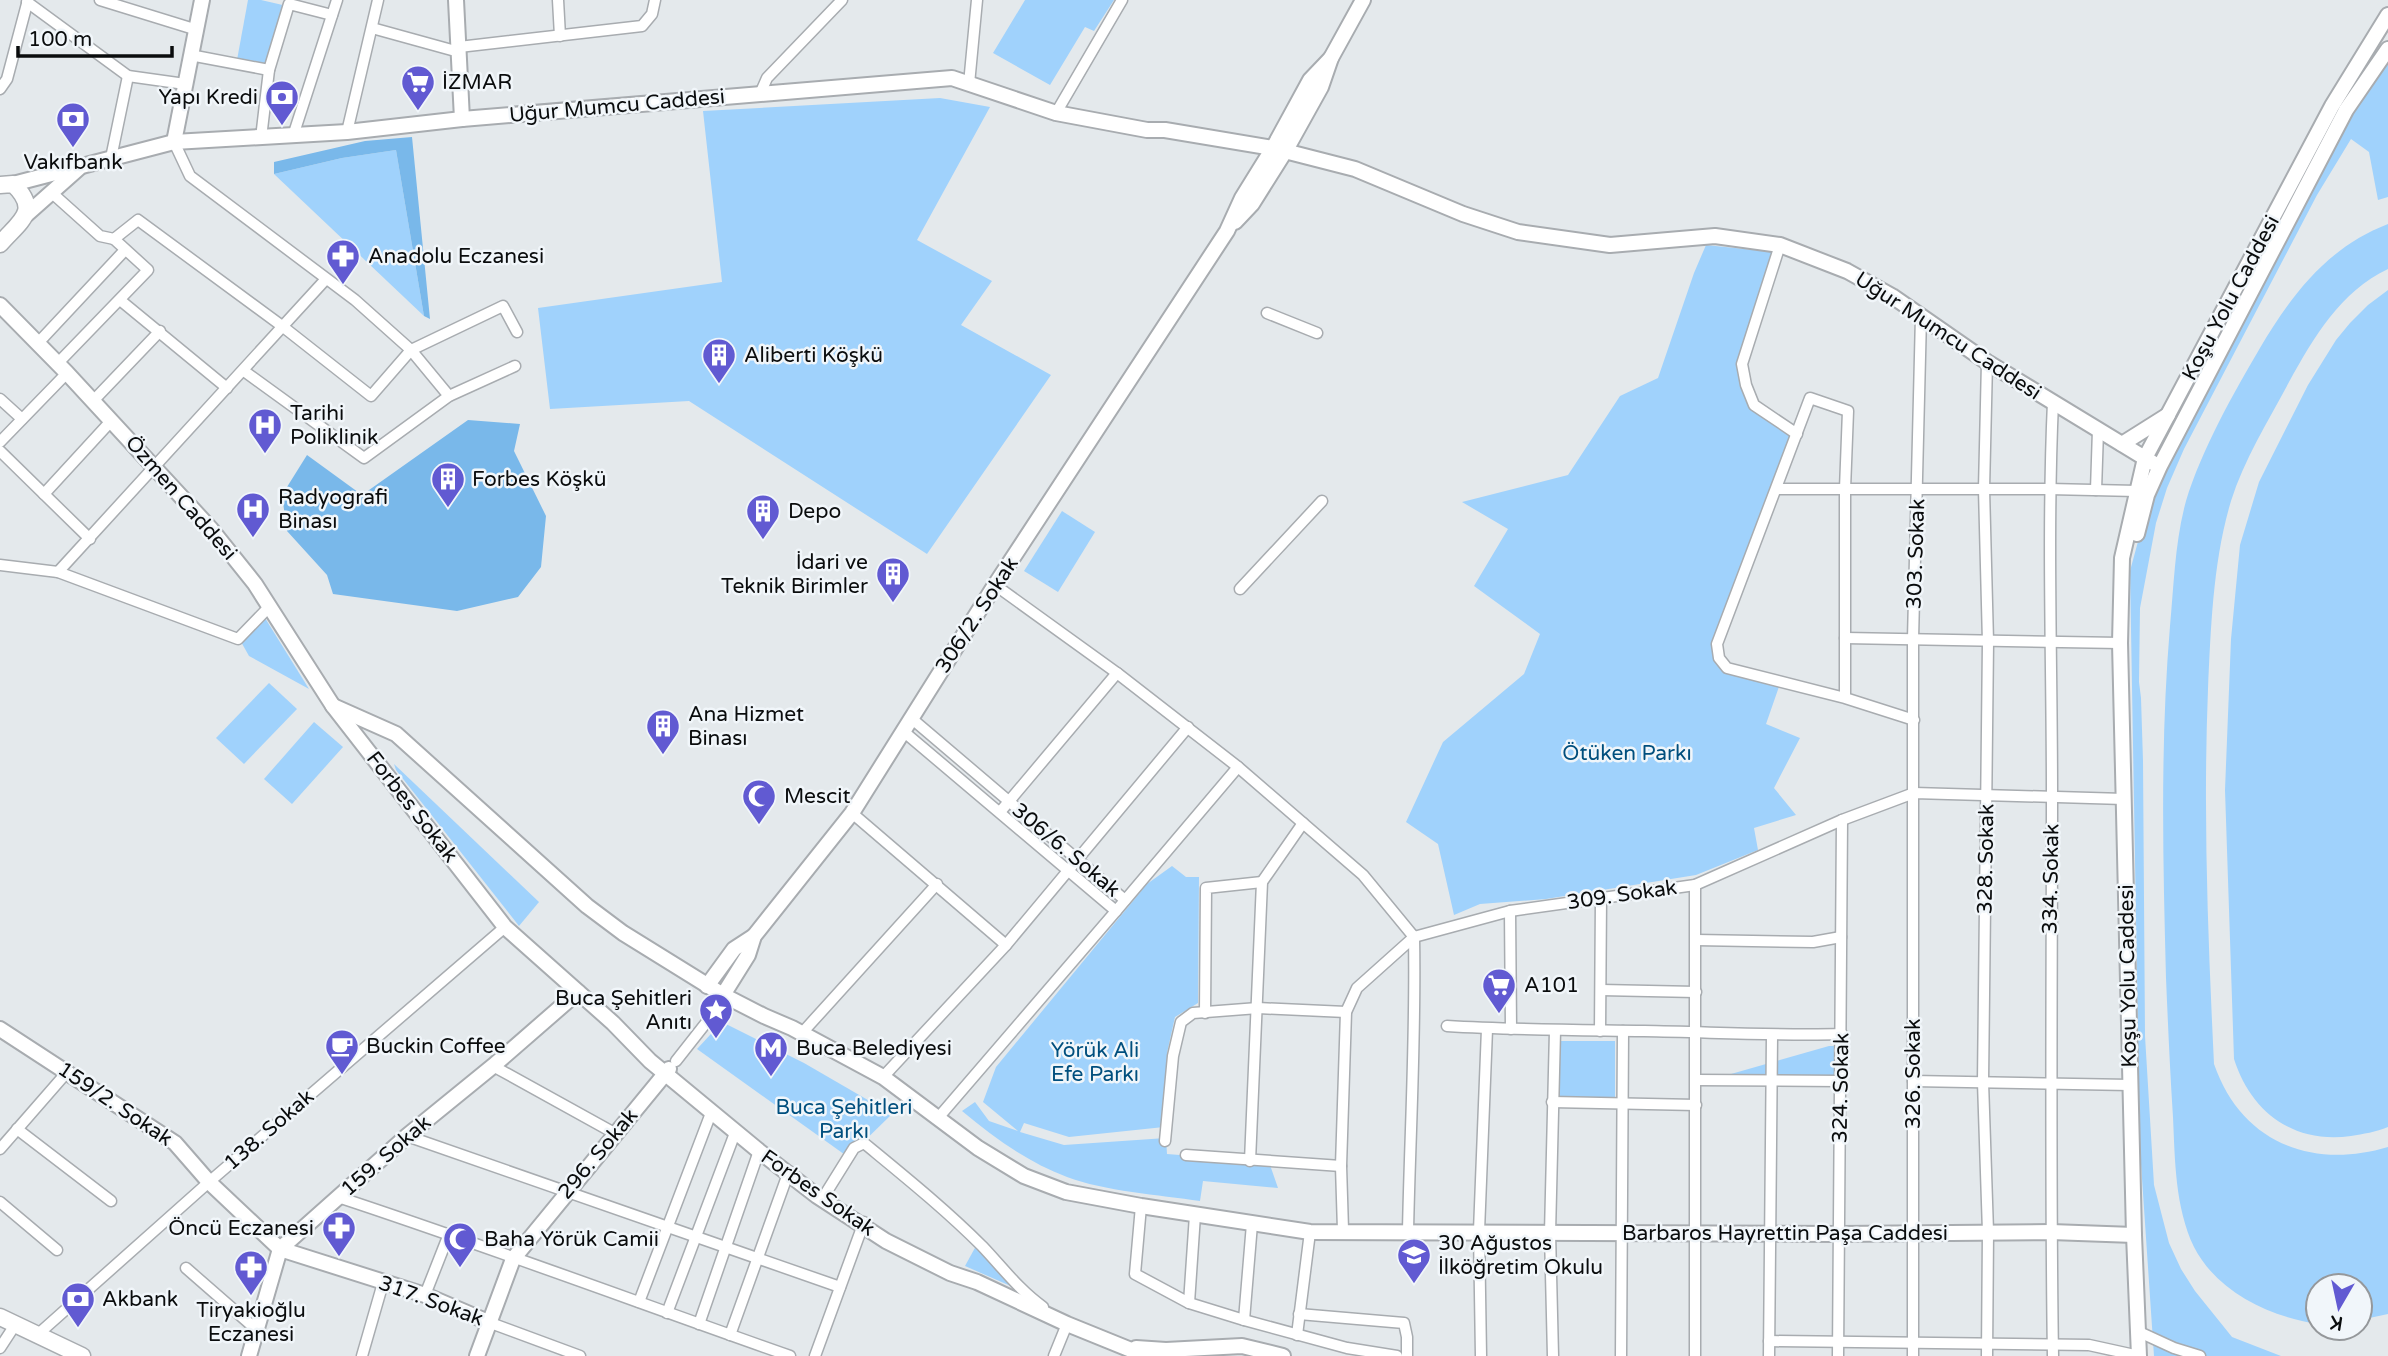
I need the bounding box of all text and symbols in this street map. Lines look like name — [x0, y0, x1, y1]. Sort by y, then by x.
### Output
scale bar — [18, 14, 172, 58]
text: 100 m — [28, 27, 92, 52]
supermarket icon: İZMAR — [399, 63, 437, 112]
place label: İZMAR — [442, 70, 512, 95]
bank icon: Yapı Kredi — [263, 78, 301, 127]
street label: Uğur Mumcu Caddesi — [508, 84, 726, 128]
place label: Yapı Kredi — [158, 85, 258, 110]
bank icon: Vakıfbank — [54, 100, 92, 149]
place label: Vakıfbank — [23, 150, 123, 175]
street label: Koşu Yolu Caddesi — [2177, 211, 2285, 385]
pharmacy icon: Anadolu Eczanesi — [324, 237, 362, 286]
place label: Anadolu Eczanesi — [368, 244, 544, 269]
street label: Uğur Mumcu Caddesi — [1850, 267, 2046, 405]
building icon: Aliberti Köşkü — [700, 336, 738, 385]
place label: Aliberti Köşkü — [744, 343, 883, 368]
place label: Tarihi Poliklinik — [290, 401, 378, 450]
hospital icon: Tarihi Poliklinik — [246, 406, 284, 455]
street label: Özmen Caddesi — [120, 431, 242, 565]
building icon: Forbes Köşkü — [429, 460, 467, 509]
place label: Forbes Köşkü — [472, 467, 607, 492]
place label: Radyografi Binası — [278, 485, 388, 534]
hospital icon: Radyografi Binası — [234, 490, 272, 539]
building icon: Depo — [744, 492, 782, 541]
street label: 303. Sokak — [1902, 498, 1930, 610]
place label: Depo — [788, 499, 841, 524]
place label: İdari ve Teknik Birimler — [721, 550, 868, 599]
street label: 306/2. Sokak — [930, 552, 1024, 678]
building icon: İdari ve Teknik Birimler — [874, 555, 912, 604]
place label: Ana Hizmet Binası — [688, 702, 804, 751]
building icon: Ana Hizmet Binası — [644, 707, 682, 756]
park label: Ötüken Parkı — [1562, 741, 1692, 766]
street label: Forbes Sokak — [361, 747, 463, 867]
mosque icon: Mescit — [740, 777, 778, 826]
place label: Mescit — [784, 784, 850, 809]
street label: 306/6. Sokak — [1007, 798, 1125, 902]
street label: 328. Sokak — [1973, 803, 1999, 915]
street label: 334. Sokak — [2038, 823, 2064, 935]
street label: 309. Sokak — [1565, 875, 1679, 915]
street label: Koşu Yolu Caddesi — [2114, 884, 2142, 1068]
supermarket icon: A101 — [1480, 966, 1518, 1015]
place label: A101 — [1524, 973, 1579, 998]
place label: Buca Şehitleri Anıtı — [555, 986, 692, 1035]
place icon: Buca Şehitleri Anıtı — [697, 991, 735, 1040]
street label: 326. Sokak — [1901, 1019, 1926, 1129]
cafe icon: Buckin Coffee — [323, 1027, 361, 1076]
metro station icon: Buca Belediyesi — [752, 1029, 790, 1078]
street label: 324. Sokak — [1828, 1032, 1854, 1144]
place label: Buckin Coffee — [366, 1034, 506, 1059]
place label: Buca Belediyesi — [796, 1036, 952, 1061]
park label: Yörük Ali Efe Parkı — [1051, 1038, 1139, 1087]
street label: 159/2. Sokak — [53, 1056, 177, 1152]
street label: 138. Sokak — [219, 1084, 319, 1176]
park label: Buca Şehitleri Parkı — [776, 1095, 912, 1144]
street label: 296. Sokak — [553, 1104, 643, 1204]
street label: 159. Sokak — [336, 1110, 436, 1202]
street label: Forbes Sokak — [756, 1144, 880, 1242]
pharmacy icon: Öncü Eczanesi — [320, 1209, 358, 1258]
place label: Öncü Eczanesi — [168, 1216, 314, 1241]
mosque icon: Baha Yörük Camii — [441, 1220, 479, 1269]
street label: Barbaros Hayrettin Paşa Caddesi — [1622, 1221, 1948, 1246]
place label: Baha Yörük Camii — [484, 1227, 659, 1252]
place label: 30 Ağustos İlköğretim Okulu — [1438, 1231, 1603, 1280]
school or university icon: 30 Ağustos İlköğretim Okulu — [1395, 1236, 1433, 1285]
pharmacy icon: Tiryakioğlu Eczanesi — [232, 1248, 270, 1297]
street label: 317. Sokak — [375, 1271, 487, 1331]
north arrow — [2304, 1272, 2374, 1342]
bank icon: Akbank — [59, 1280, 97, 1329]
place label: Akbank — [102, 1287, 178, 1312]
place label: Tiryakioğlu Eczanesi — [196, 1298, 306, 1347]
text: K — [2328, 1311, 2345, 1335]

